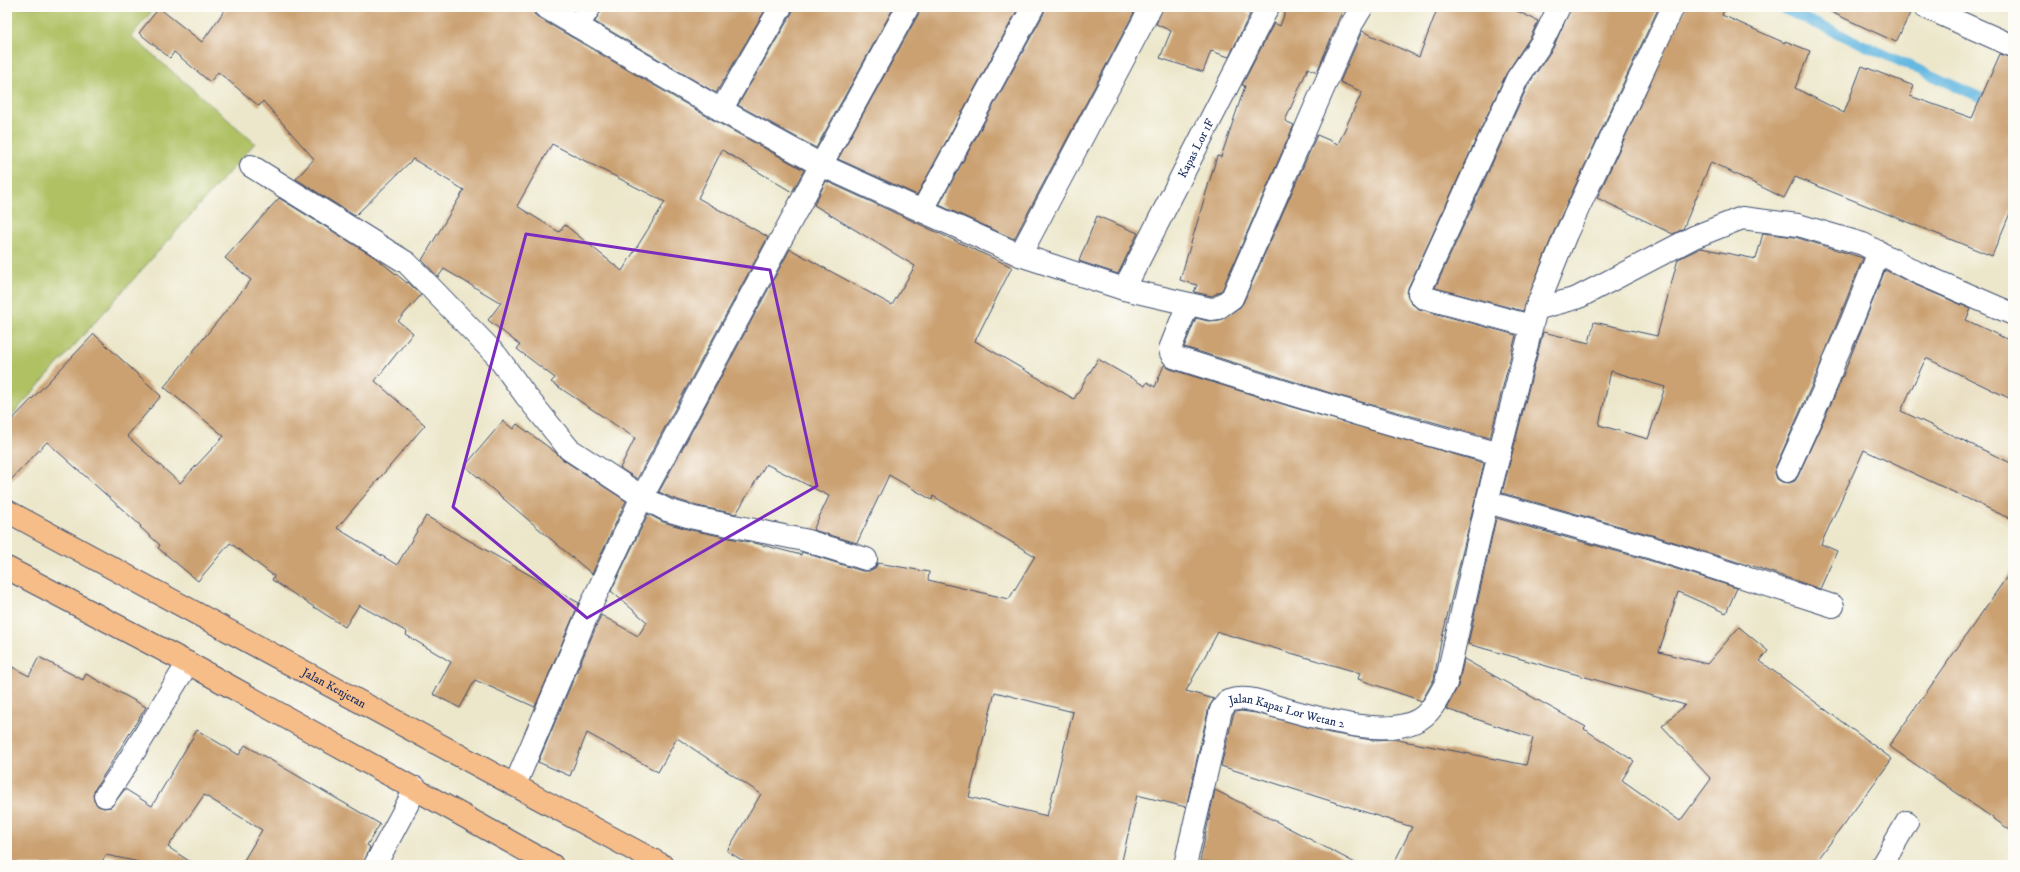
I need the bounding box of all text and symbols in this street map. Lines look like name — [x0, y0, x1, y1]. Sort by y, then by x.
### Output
street label: Kapas Lor 1F — [1174, 116, 1218, 180]
street label: Jalan Kenjeran — [299, 664, 369, 712]
street label: Jalan Kapas Lor Wetan 2 — [1226, 691, 1346, 731]

